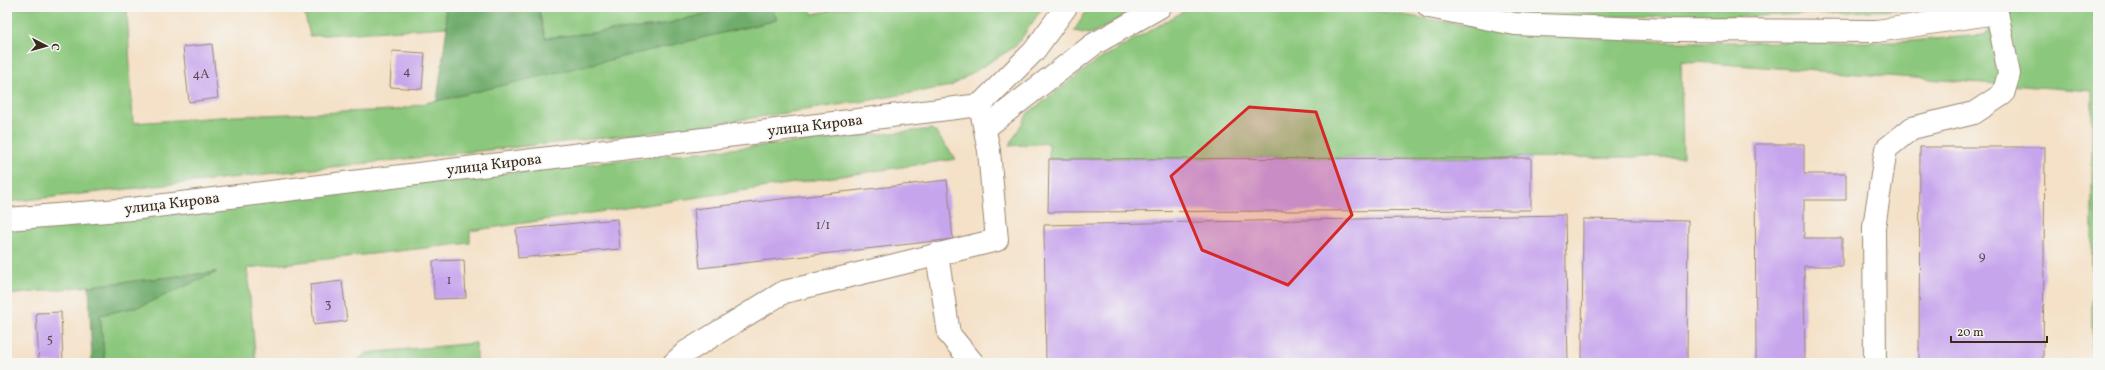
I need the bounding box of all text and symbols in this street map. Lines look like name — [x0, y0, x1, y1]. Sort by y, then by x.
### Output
north arrow — [26, 26, 66, 66]
text: С — [47, 43, 62, 51]
house number: 4 — [403, 63, 411, 81]
house number: 4А — [193, 66, 209, 84]
street label: улица Кирова — [766, 110, 864, 143]
street label: улица Кирова — [445, 149, 543, 182]
street label: улица Кирова — [123, 188, 221, 221]
house number: 1/1 — [816, 217, 830, 235]
house number: 9 — [1979, 248, 1986, 266]
house number: 1 — [446, 272, 452, 290]
house number: 3 — [325, 296, 332, 314]
scale bar — [1951, 318, 2047, 344]
text: 20 m — [1957, 325, 1984, 341]
house number: 5 — [47, 331, 53, 349]

